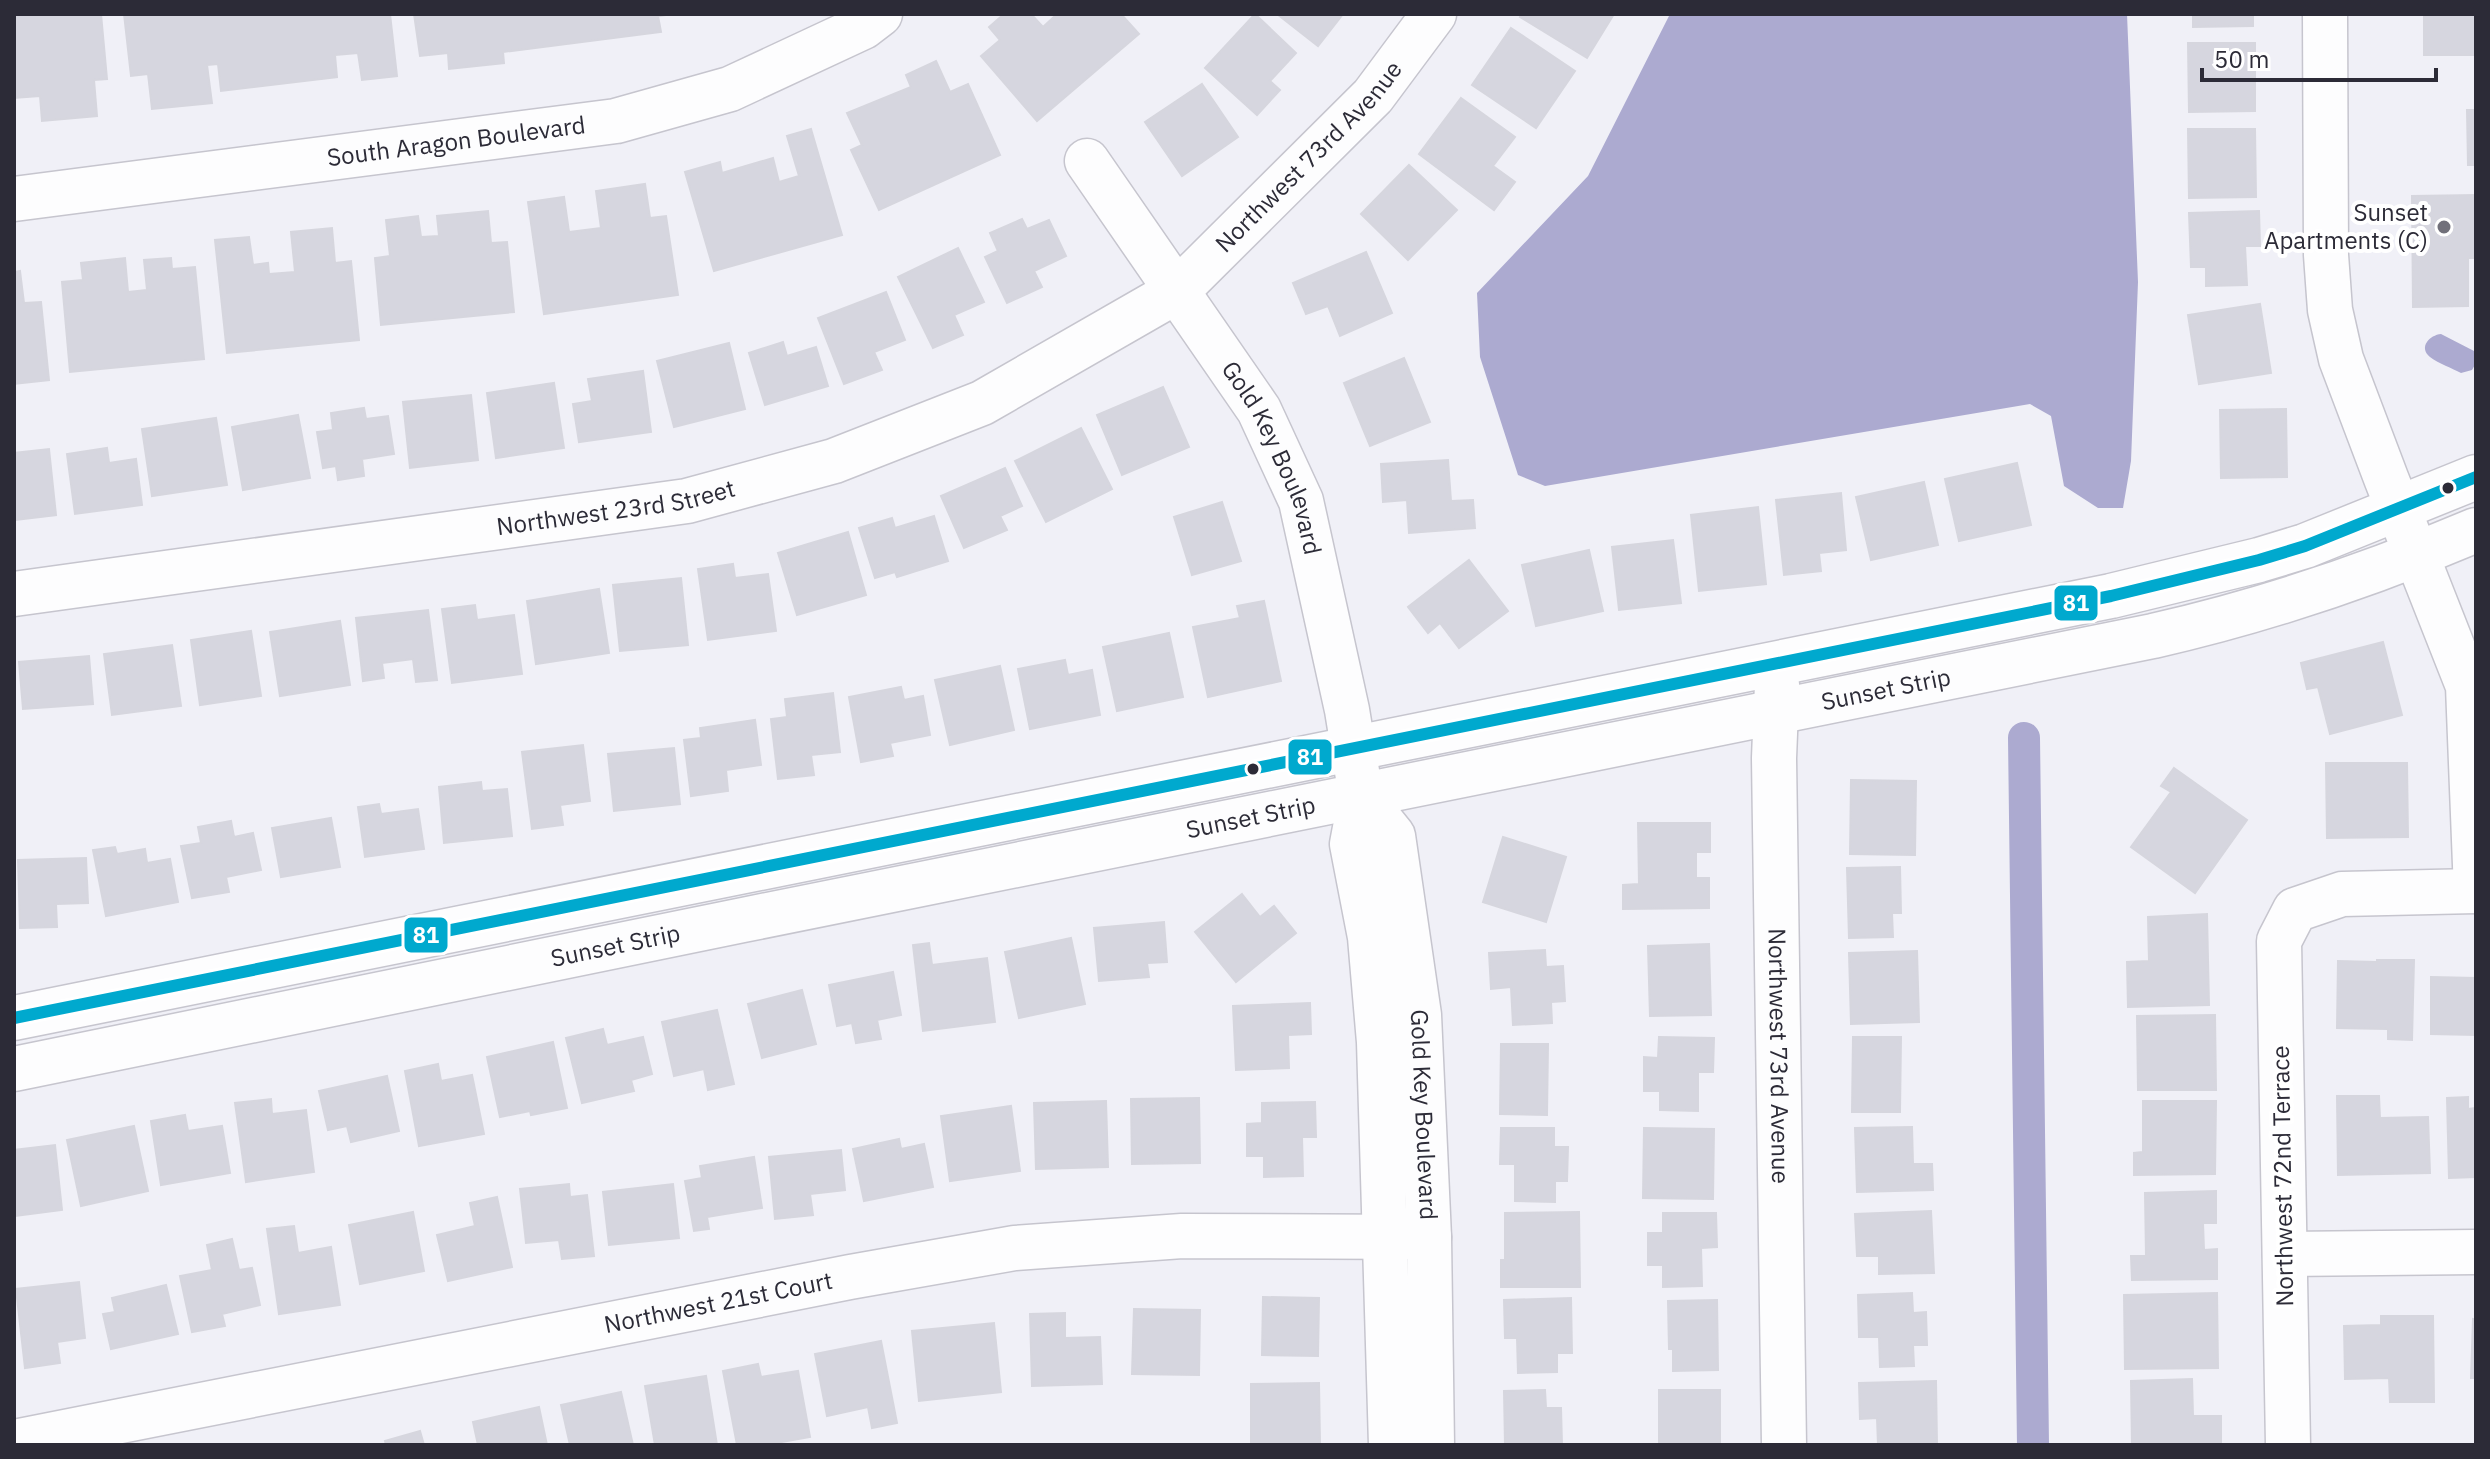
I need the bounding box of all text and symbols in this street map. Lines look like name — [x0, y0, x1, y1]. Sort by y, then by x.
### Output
scale bar — [2202, 32, 2436, 82]
text: 50 m — [2214, 43, 2269, 75]
street label: Northwest 73rd Avenue — [1208, 54, 1409, 259]
street label: South Aragon Boulevard — [325, 108, 587, 173]
place label: Sunset Apartments (C) — [2264, 196, 2428, 256]
marker: Sunset Apartments (C) — [2435, 218, 2453, 236]
street label: Gold Key Boulevard — [1215, 354, 1329, 558]
street label: Northwest 23rd Street — [494, 472, 739, 542]
unlabelled marker — [2440, 480, 2456, 496]
line badge: 81 — [2053, 584, 2099, 622]
text: 81 — [2063, 588, 2089, 617]
street label: Sunset Strip — [1818, 660, 1953, 717]
line badge: 81 — [1287, 738, 1333, 776]
text: 81 — [1297, 742, 1323, 771]
unlabelled marker — [1245, 761, 1261, 777]
street label: Sunset Strip — [1183, 788, 1318, 845]
line badge: 81 — [403, 916, 449, 954]
street label: Sunset Strip — [548, 916, 683, 974]
text: 81 — [413, 920, 439, 949]
street label: Northwest 73rd Avenue — [1761, 928, 1797, 1184]
street label: Gold Key Boulevard — [1404, 1009, 1445, 1221]
street label: Northwest 72nd Terrace — [2264, 1045, 2300, 1307]
street label: Northwest 21st Court — [601, 1264, 835, 1340]

